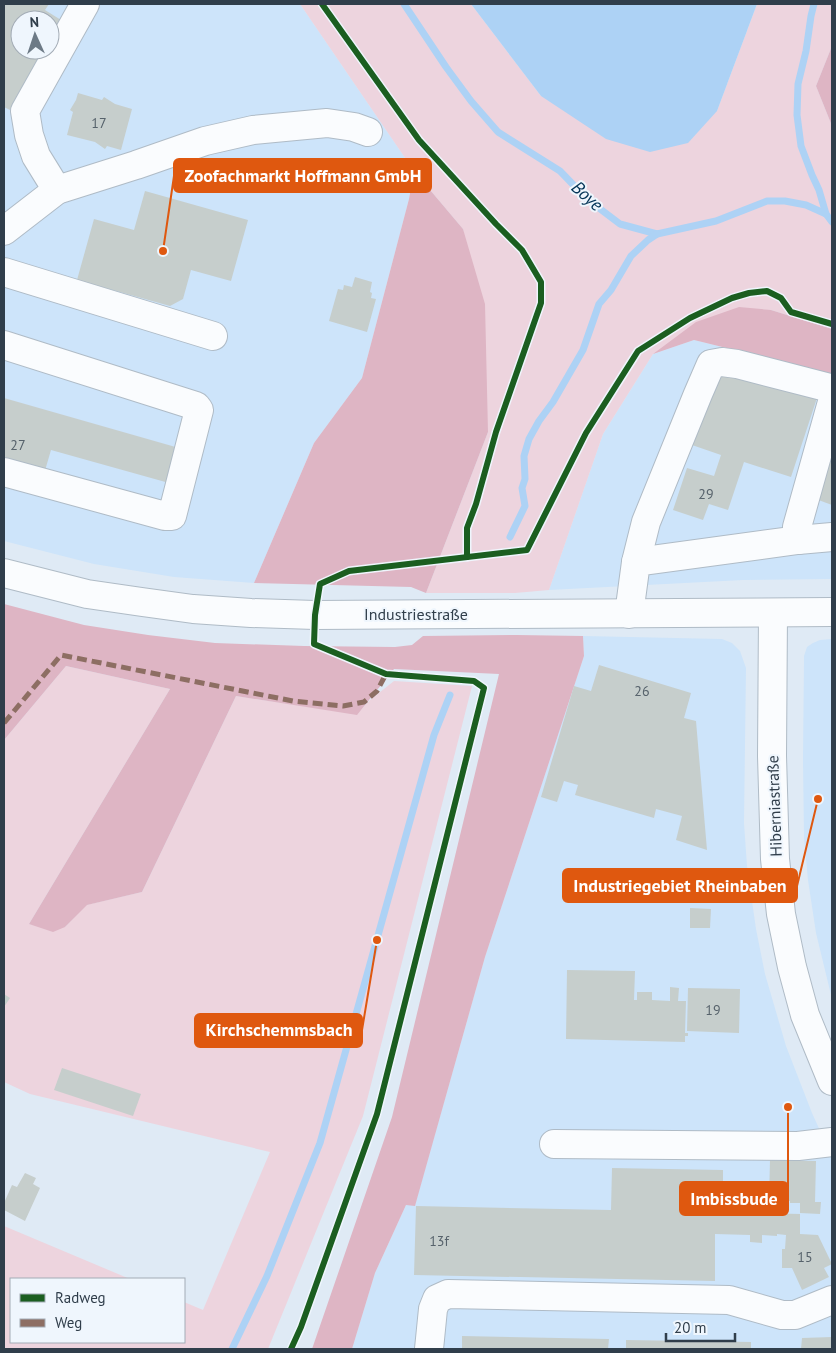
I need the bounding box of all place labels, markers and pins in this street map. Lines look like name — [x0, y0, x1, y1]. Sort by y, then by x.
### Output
callout: Zoofachmarkt Hoffmann GmbH — [174, 159, 431, 192]
callout: Industriegebiet Rheinbaben — [563, 869, 797, 902]
callout: Kirchschemmsbach — [195, 1014, 362, 1047]
callout: Imbissbude — [680, 1182, 788, 1215]

